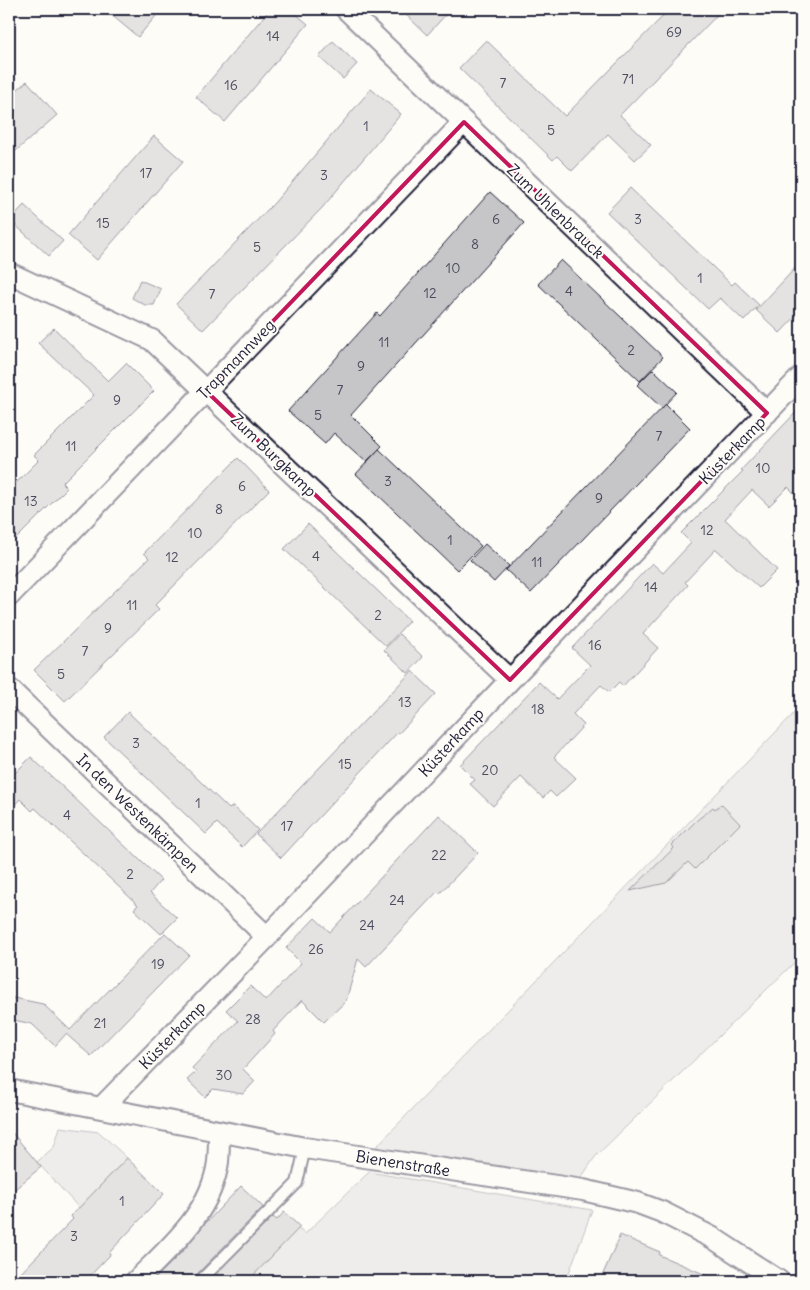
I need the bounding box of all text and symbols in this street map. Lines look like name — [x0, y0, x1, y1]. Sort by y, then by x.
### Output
house number: 69 — [666, 23, 682, 41]
house number: 14 — [266, 27, 280, 45]
house number: 71 — [622, 70, 634, 88]
house number: 7 — [500, 74, 507, 92]
house number: 16 — [224, 76, 238, 94]
house number: 1 — [363, 117, 369, 135]
house number: 5 — [547, 121, 555, 139]
street label: Zum Uhlenbrauck — [503, 160, 609, 262]
house number: 17 — [140, 164, 152, 182]
house number: 3 — [320, 166, 328, 184]
house number: 6 — [492, 210, 500, 228]
house number: 3 — [634, 210, 642, 228]
house number: 15 — [96, 214, 110, 232]
house number: 8 — [471, 235, 479, 253]
house number: 5 — [253, 238, 261, 256]
house number: 10 — [446, 259, 460, 277]
house number: 1 — [697, 269, 703, 287]
house number: 4 — [565, 282, 573, 300]
house number: 12 — [423, 284, 437, 302]
house number: 7 — [209, 285, 216, 303]
street label: Trapmannweg — [193, 315, 279, 403]
house number: 11 — [378, 333, 390, 351]
house number: 2 — [627, 341, 635, 359]
house number: 9 — [357, 357, 365, 375]
house number: 7 — [337, 381, 344, 399]
house number: 9 — [113, 391, 121, 409]
house number: 5 — [314, 406, 322, 424]
street label: Zum Burgkamp — [227, 409, 321, 501]
street label: Küsterkamp — [695, 412, 769, 488]
house number: 7 — [656, 427, 663, 445]
house number: 11 — [65, 437, 77, 455]
house number: 10 — [756, 459, 770, 477]
house number: 3 — [384, 472, 392, 490]
house number: 6 — [238, 477, 246, 495]
house number: 9 — [595, 489, 603, 507]
house number: 13 — [24, 492, 38, 510]
house number: 8 — [215, 500, 223, 518]
house number: 12 — [700, 521, 714, 539]
house number: 10 — [188, 524, 202, 542]
house number: 1 — [447, 531, 453, 549]
house number: 4 — [312, 547, 320, 565]
house number: 12 — [165, 548, 179, 566]
house number: 11 — [531, 553, 543, 571]
house number: 14 — [644, 578, 658, 596]
house number: 11 — [126, 596, 138, 614]
house number: 2 — [374, 606, 382, 624]
house number: 9 — [104, 619, 112, 637]
house number: 16 — [588, 636, 602, 654]
house number: 7 — [82, 642, 89, 660]
house number: 5 — [57, 665, 65, 683]
house number: 13 — [398, 693, 412, 711]
house number: 18 — [531, 700, 545, 718]
street label: Küsterkamp — [414, 703, 488, 781]
house number: 3 — [132, 734, 140, 752]
street label: In den Westenkämpen — [73, 749, 203, 877]
house number: 15 — [338, 755, 352, 773]
house number: 20 — [482, 761, 498, 779]
house number: 1 — [195, 794, 201, 812]
house number: 4 — [63, 806, 71, 824]
house number: 17 — [281, 817, 293, 835]
house number: 22 — [431, 846, 447, 864]
house number: 2 — [126, 865, 134, 883]
house number: 24 — [389, 891, 405, 909]
house number: 24 — [359, 916, 375, 934]
house number: 26 — [308, 940, 324, 958]
house number: 19 — [151, 955, 165, 973]
street label: Küsterkamp — [135, 997, 209, 1073]
house number: 28 — [245, 1010, 261, 1028]
house number: 21 — [93, 1014, 107, 1032]
house number: 30 — [215, 1066, 233, 1084]
street label: Bienenstraße — [354, 1146, 452, 1180]
house number: 1 — [119, 1192, 125, 1210]
house number: 3 — [70, 1227, 78, 1245]

